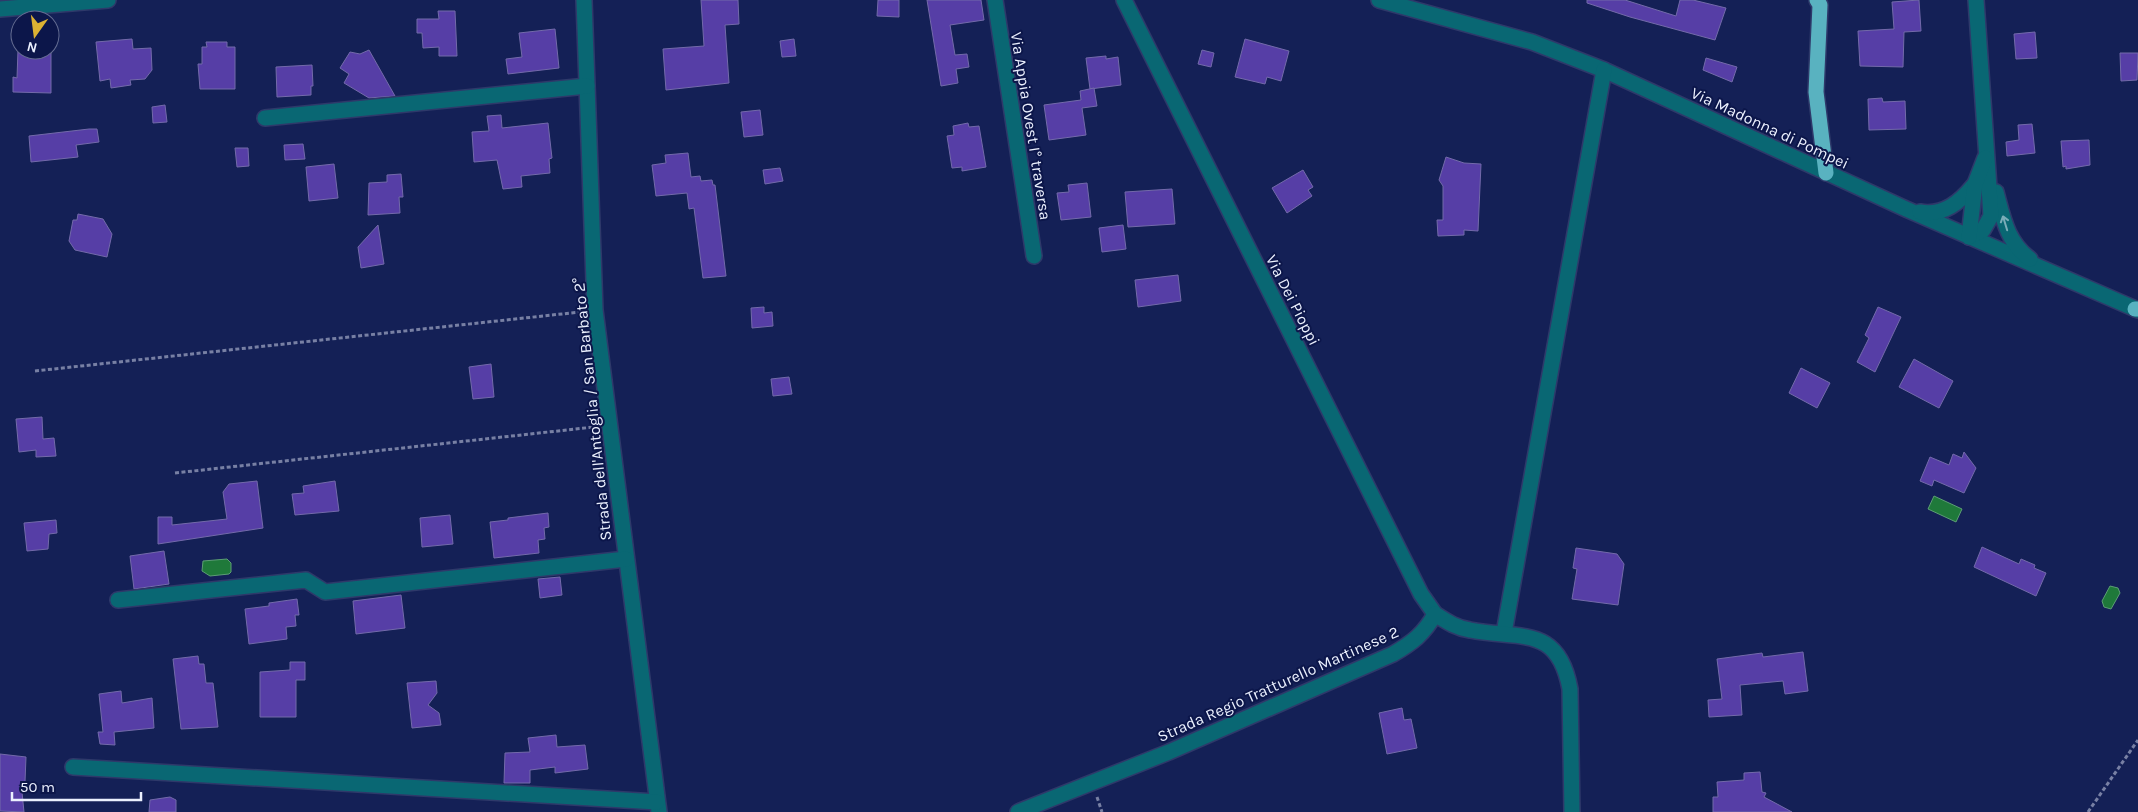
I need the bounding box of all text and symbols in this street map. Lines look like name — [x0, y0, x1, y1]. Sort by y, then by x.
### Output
north arrow — [10, 10, 60, 60]
street label: Via Appia Ovest I° traversa — [1007, 31, 1055, 221]
text: N — [25, 38, 39, 57]
street label: Via Madonna di Pompei — [1688, 83, 1852, 173]
one-way arrow — [1999, 215, 2009, 231]
street label: Via Dei Pioppi — [1262, 251, 1324, 349]
street label: Strada dell'Antoglia / San Barbato 2° — [569, 277, 615, 541]
street label: Strada Regio Tratturello Martinese 2 — [1155, 622, 1401, 746]
scale bar — [12, 770, 141, 802]
text: 50 m — [20, 778, 55, 796]

